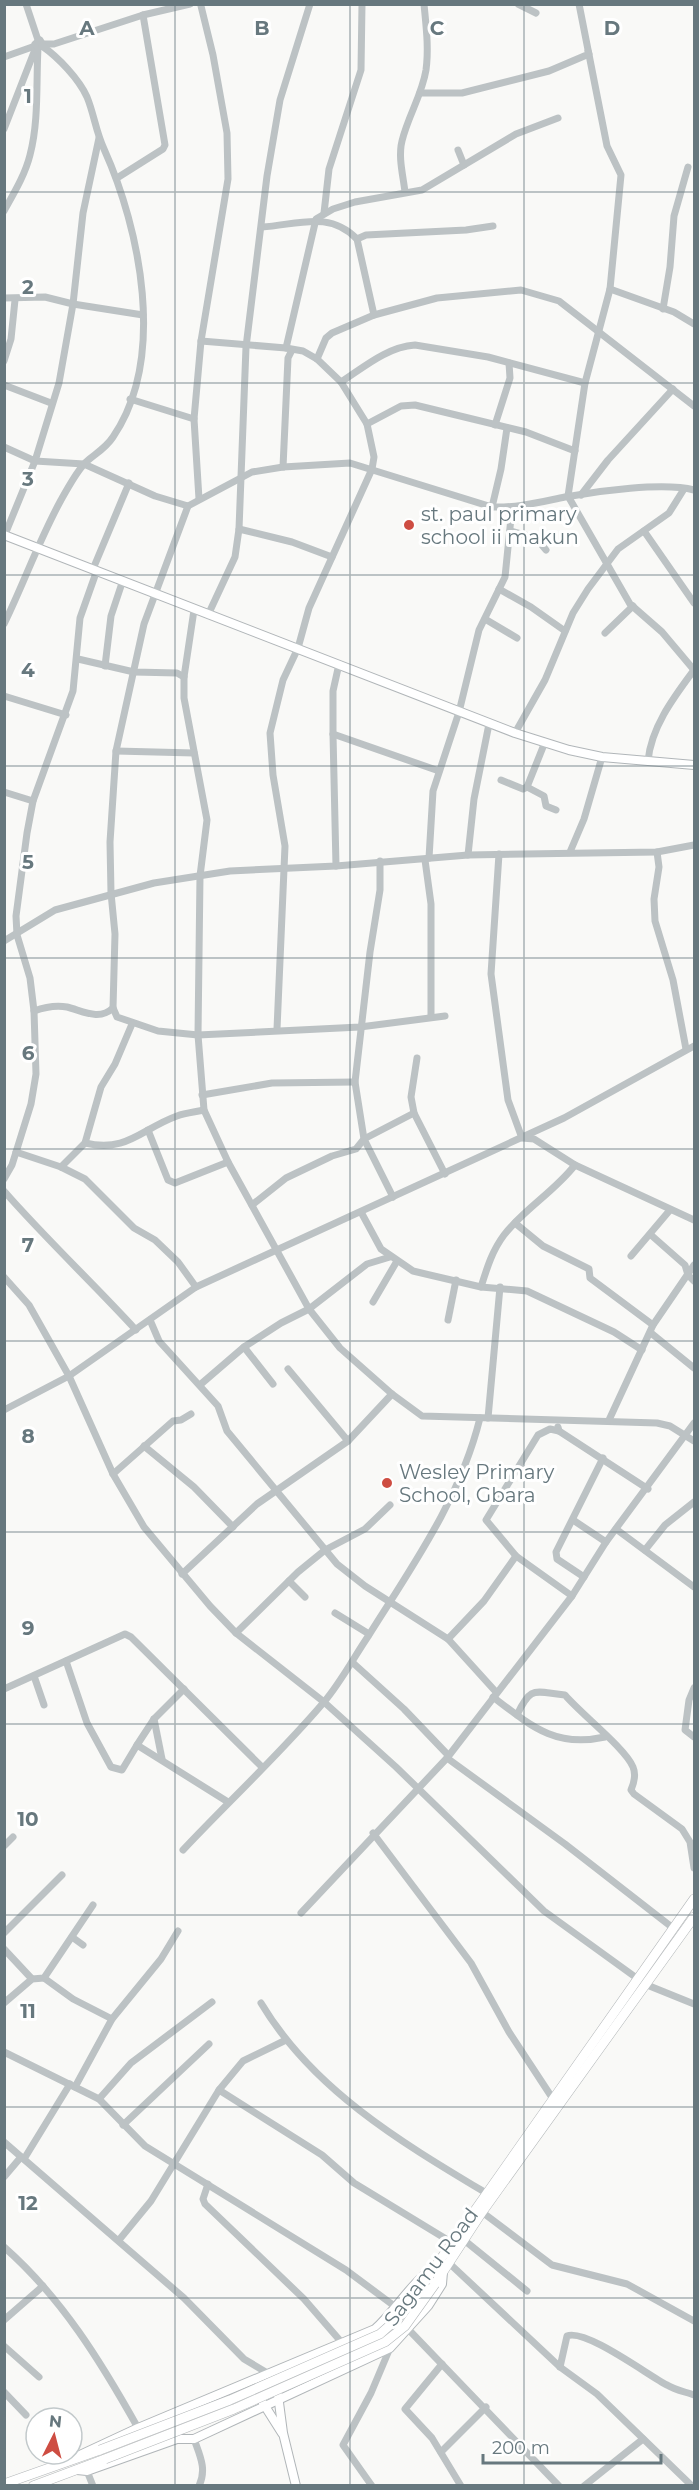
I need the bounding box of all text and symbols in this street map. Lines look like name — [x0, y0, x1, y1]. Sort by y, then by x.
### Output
text: A — [78, 16, 95, 40]
text: B — [254, 16, 270, 40]
text: C — [430, 16, 445, 40]
text: D — [604, 16, 620, 40]
text: 1 — [24, 84, 32, 108]
text: 2 — [22, 275, 34, 299]
text: 3 — [21, 467, 34, 491]
place label: st. paul primary school ii makun — [421, 502, 579, 549]
marker: st. paul primary school ii makun — [402, 518, 416, 532]
text: 4 — [21, 658, 35, 682]
text: 5 — [22, 850, 34, 874]
text: 6 — [22, 1041, 35, 1065]
text: 7 — [22, 1233, 34, 1257]
text: 8 — [21, 1424, 35, 1448]
place label: Wesley Primary School, Gbara — [399, 1460, 554, 1507]
marker: Wesley Primary School, Gbara — [380, 1476, 394, 1490]
text: 9 — [22, 1616, 34, 1640]
text: 10 — [17, 1807, 39, 1831]
text: 11 — [20, 1999, 36, 2023]
text: 12 — [18, 2191, 38, 2215]
street label: Sagamu Road — [379, 2203, 483, 2331]
north arrow — [24, 2406, 84, 2466]
text: N — [48, 2411, 63, 2432]
scale bar — [483, 2427, 662, 2465]
text: 200 m — [492, 2437, 550, 2459]

